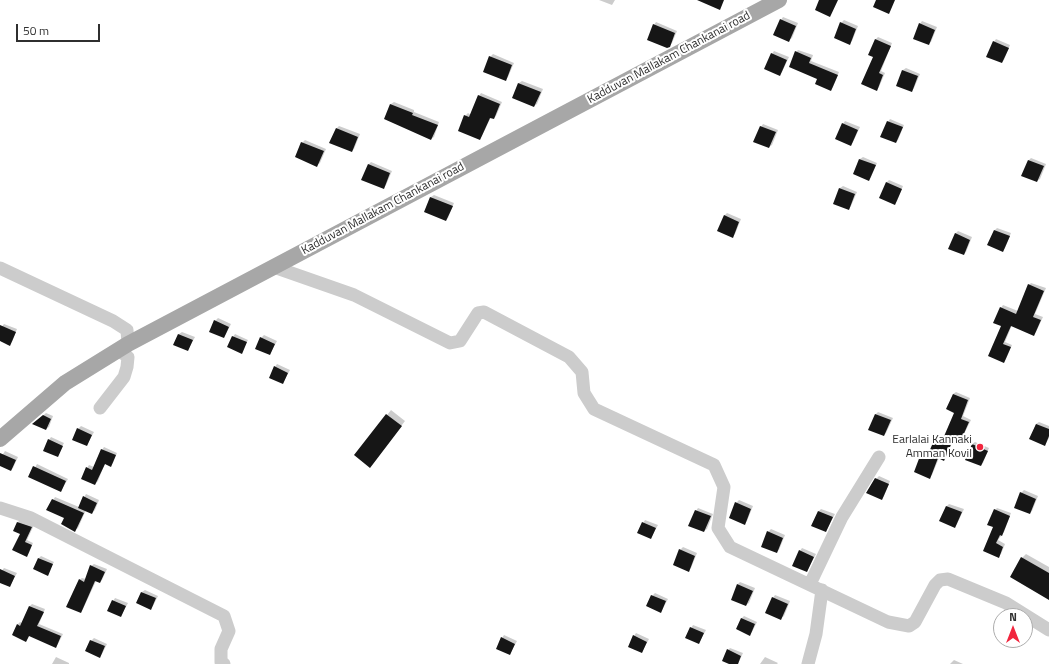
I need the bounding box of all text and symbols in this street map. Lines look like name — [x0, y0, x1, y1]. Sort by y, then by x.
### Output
street label: Kadduvan Mallakam Chankanai road — [585, 9, 753, 107]
scale bar — [18, 16, 102, 42]
text: 50 m — [23, 21, 49, 40]
street label: Kadduvan Mallakam Chankanai road — [299, 160, 467, 258]
place label: Earlalai Kannaki Amman Kovil — [892, 433, 972, 461]
marker: Earlalai Kannaki Amman Kovil — [975, 442, 985, 452]
north arrow — [993, 608, 1033, 648]
text: N — [1009, 609, 1017, 625]

